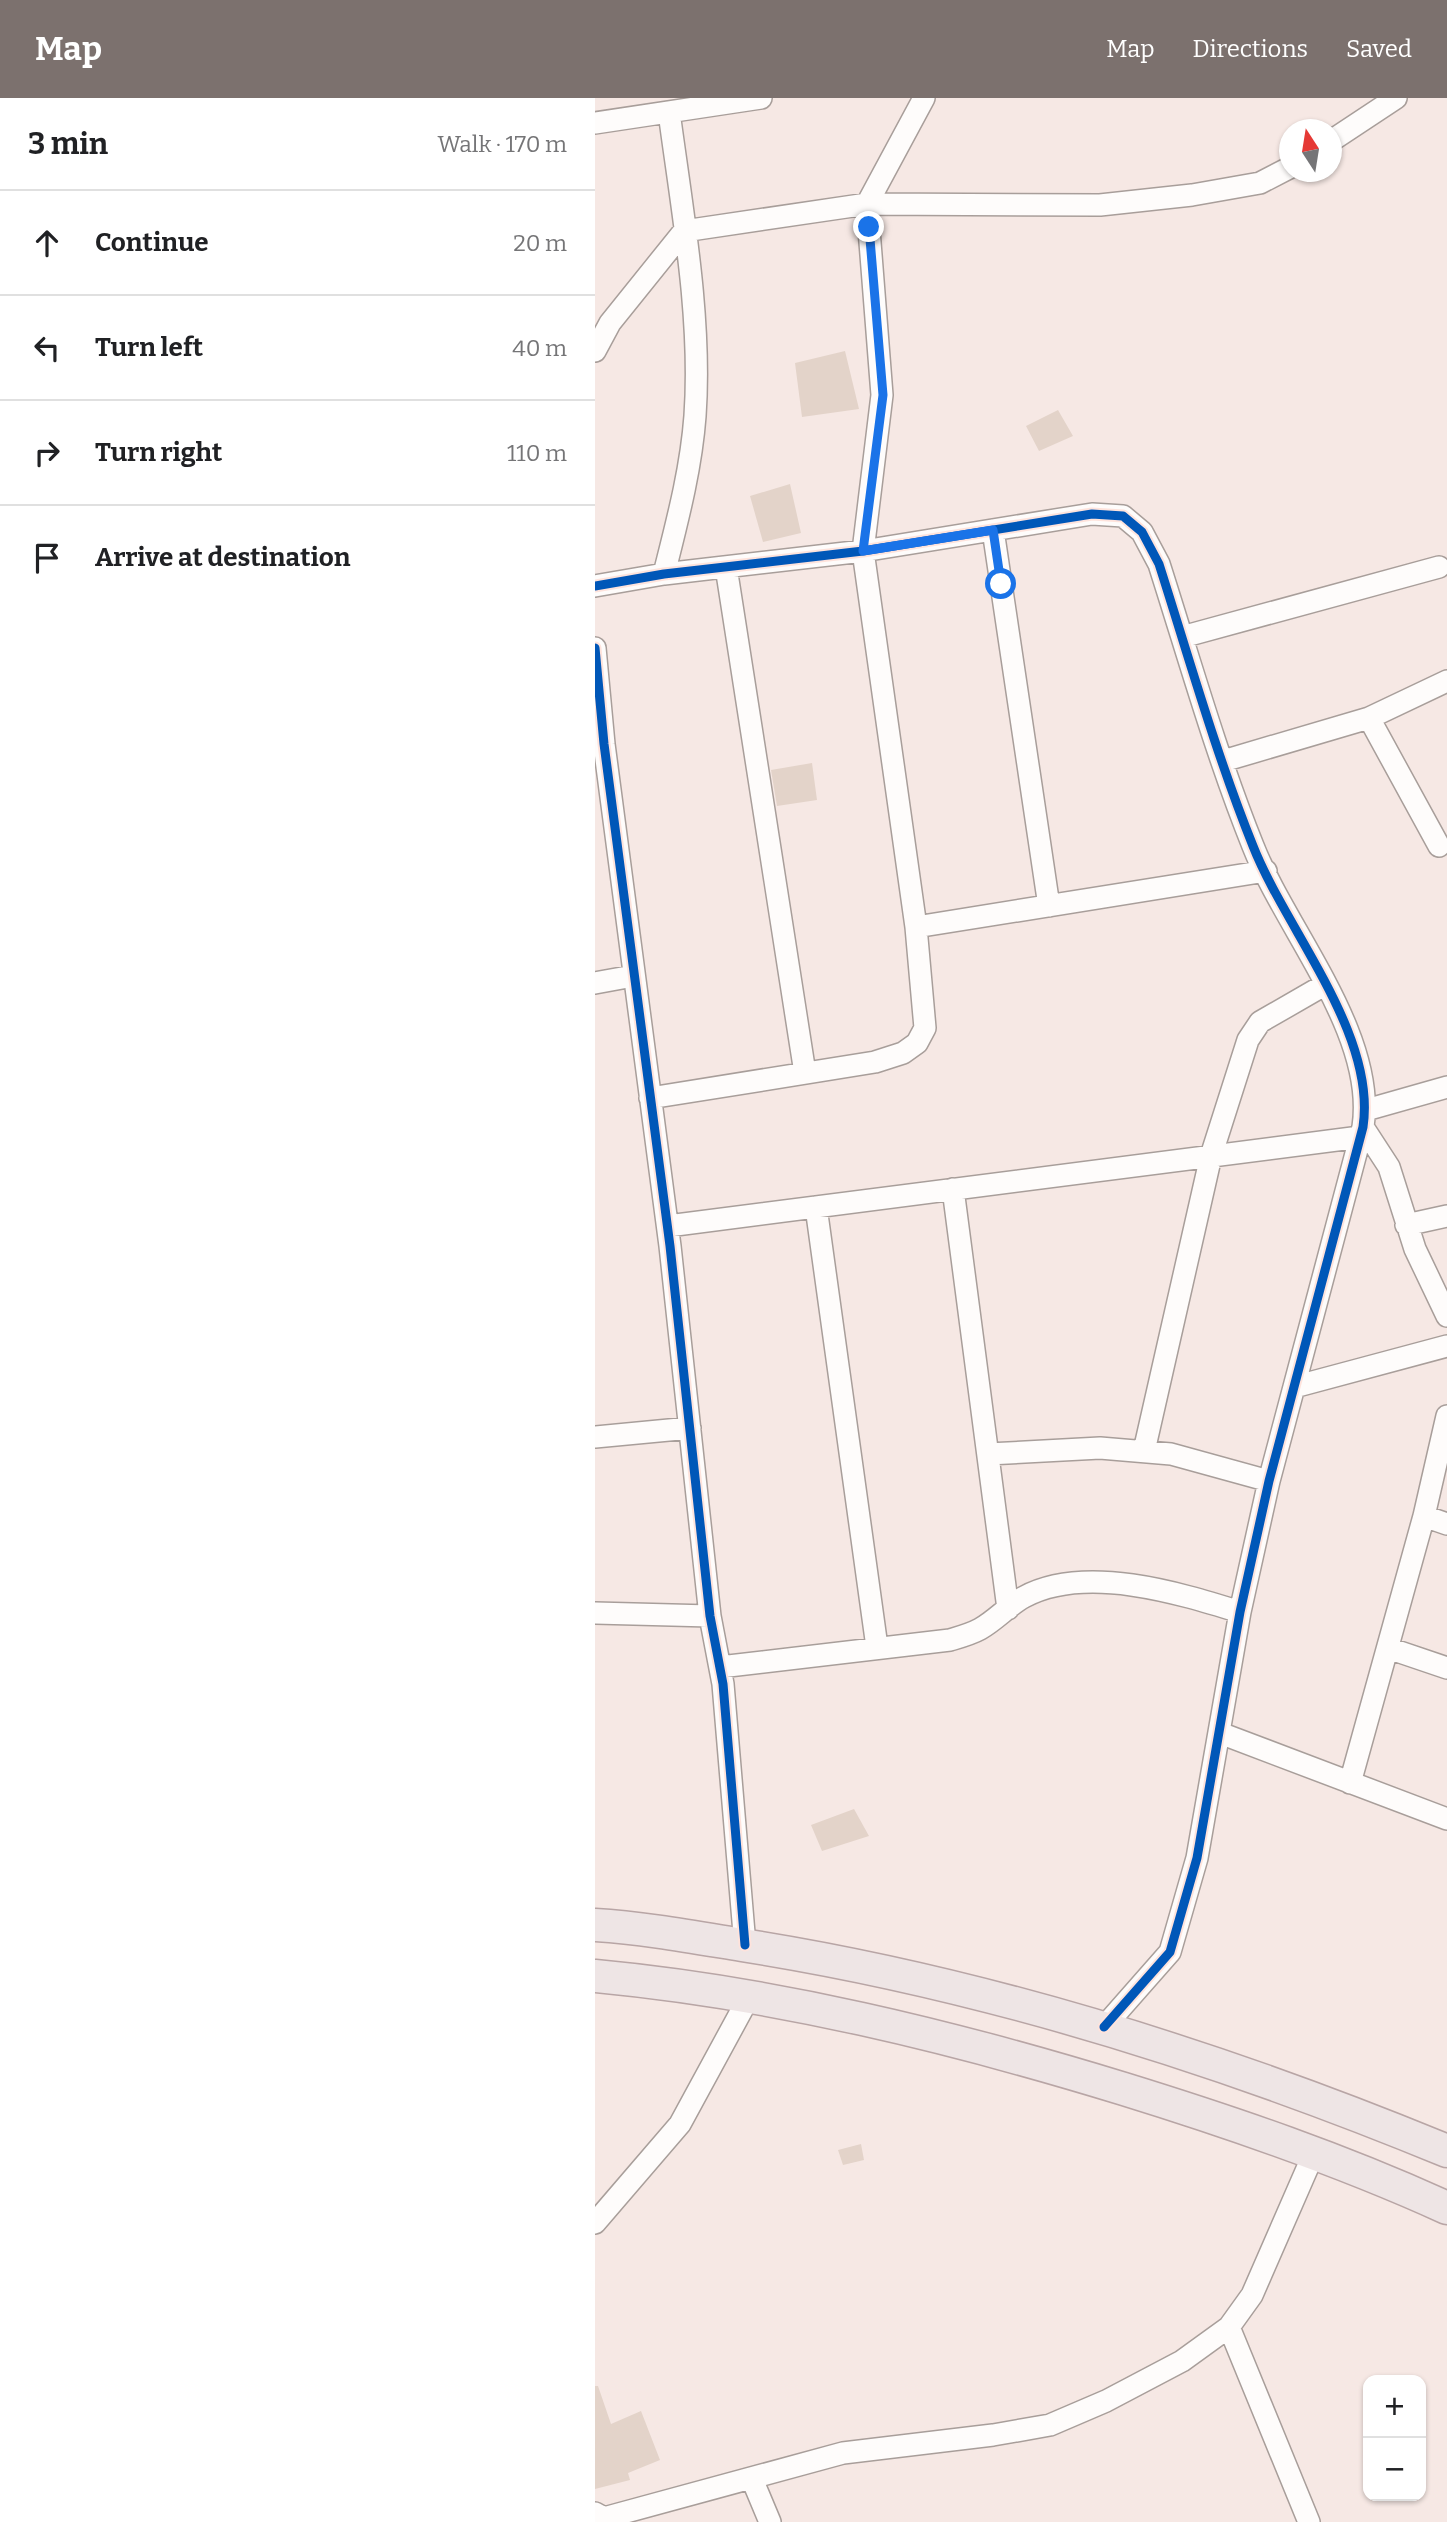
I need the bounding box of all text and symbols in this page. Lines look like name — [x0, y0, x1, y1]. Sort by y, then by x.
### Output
text: Map — [35, 29, 102, 69]
text: Map — [1106, 35, 1155, 63]
text: Directions — [1193, 35, 1308, 63]
text: Saved — [1346, 35, 1412, 63]
north arrow — [1279, 119, 1342, 182]
text: 3 min — [28, 126, 108, 162]
text: Walk · 170 m — [438, 130, 567, 158]
route end — [853, 211, 884, 242]
icon: ahead — [28, 224, 66, 262]
text: Continue — [95, 227, 209, 258]
text: 20 m — [513, 229, 567, 257]
icon: left — [28, 329, 66, 367]
text: Turn left — [95, 332, 203, 363]
text: 40 m — [512, 334, 567, 362]
icon: right — [28, 434, 66, 472]
text: Turn right — [95, 437, 222, 468]
text: 110 m — [507, 439, 567, 467]
icon: arrive — [28, 539, 66, 577]
text: Arrive at destination — [95, 542, 350, 573]
route start — [985, 568, 1016, 599]
map controls — [1363, 2375, 1426, 2501]
button: + — [1363, 2375, 1426, 2438]
button: − — [1363, 2438, 1426, 2501]

